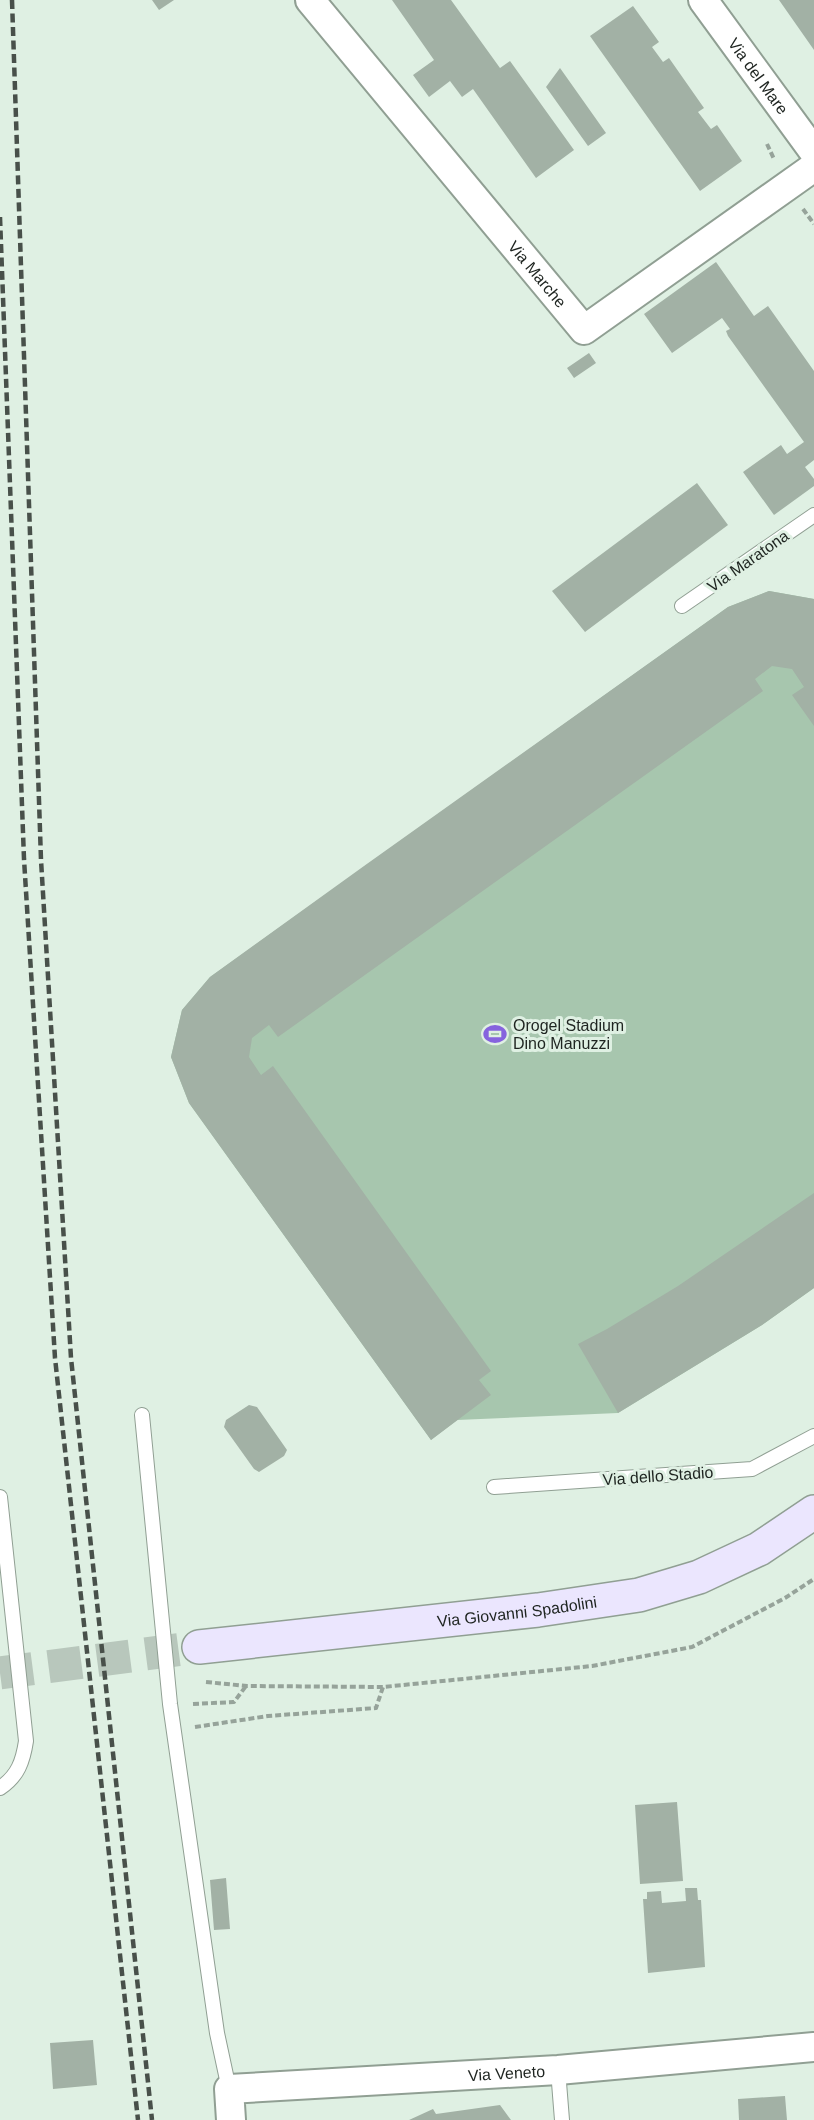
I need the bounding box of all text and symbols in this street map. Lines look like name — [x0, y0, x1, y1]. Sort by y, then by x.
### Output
street label: Via del Mare — [725, 35, 792, 117]
street label: Via Marche — [505, 237, 570, 310]
street label: Via Maratona — [704, 527, 792, 595]
place label: Orogel Stadium Dino Manuzzi — [513, 1017, 624, 1052]
sports icon: Orogel Stadium Dino Manuzzi — [482, 1021, 508, 1047]
street label: Via dello Stadio — [602, 1464, 714, 1488]
street label: Via Giovanni Spadolini — [436, 1593, 598, 1629]
street label: Via Veneto — [467, 2062, 546, 2084]

